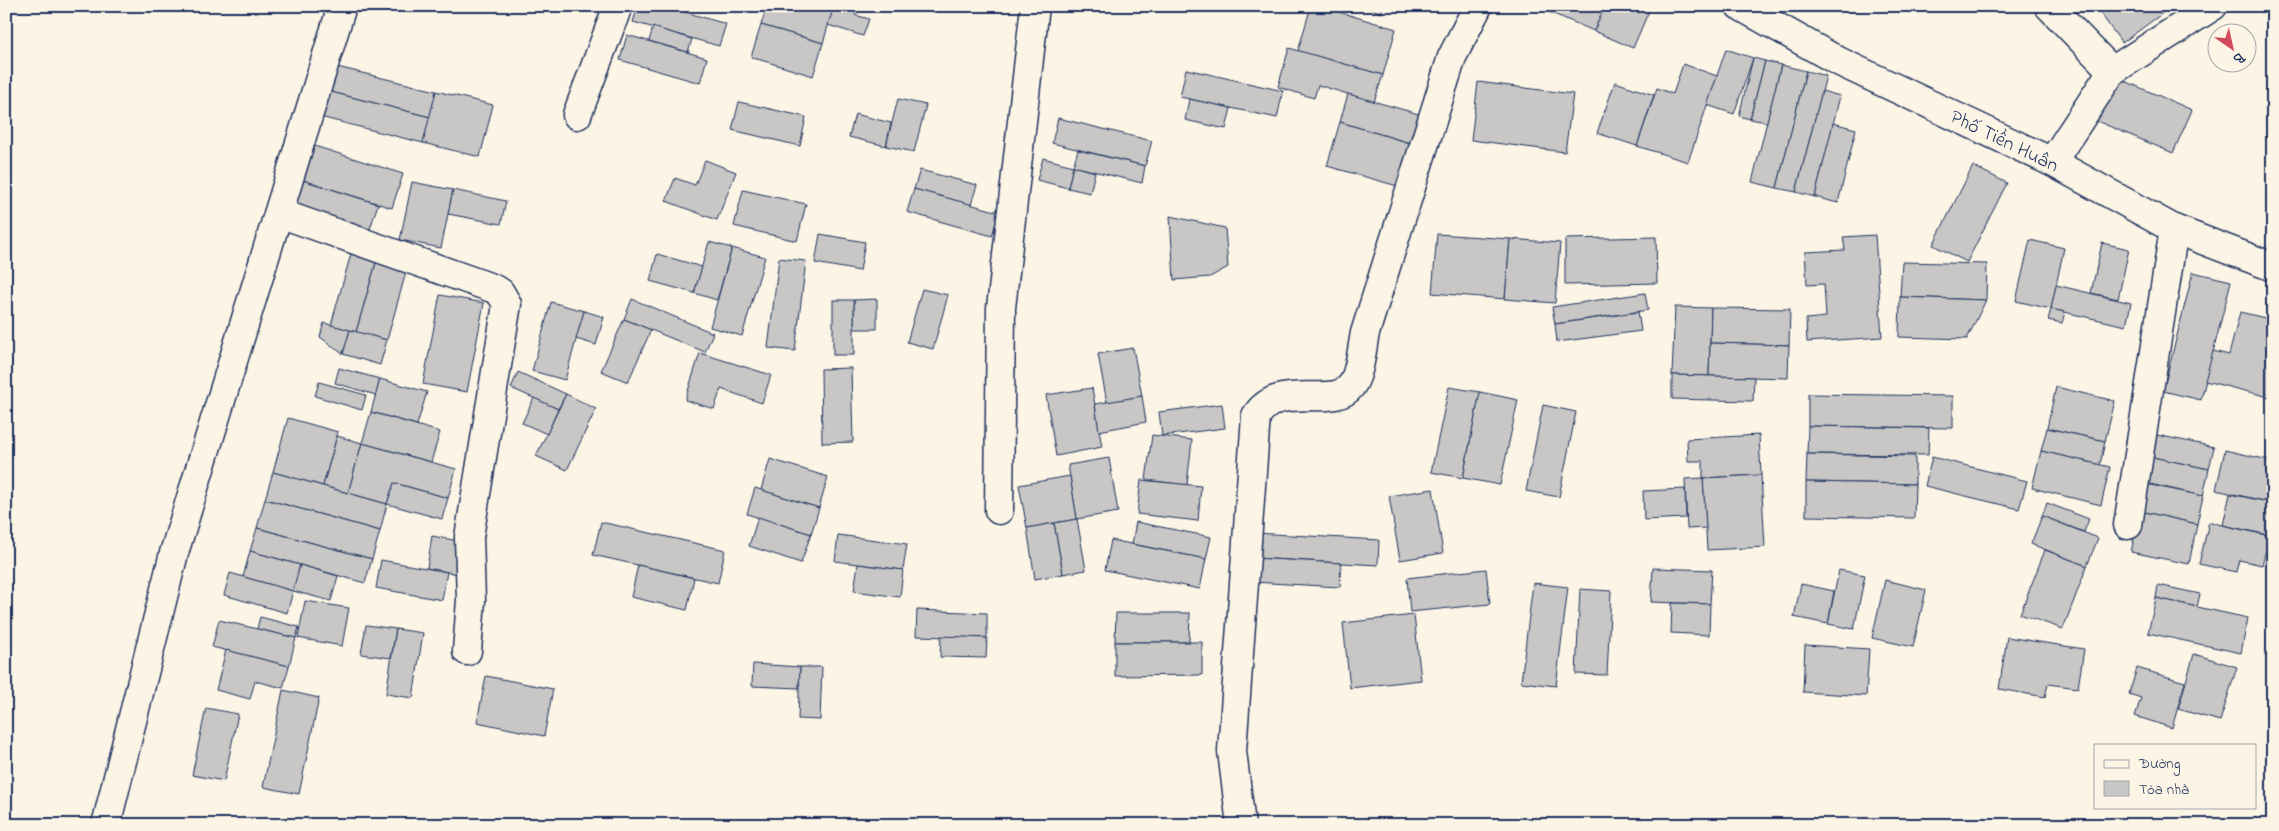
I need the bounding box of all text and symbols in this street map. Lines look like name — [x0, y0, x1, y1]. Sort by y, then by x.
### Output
north arrow — [2206, 22, 2256, 72]
text: B — [2228, 46, 2249, 69]
street label: Phố Tiền Huân — [1945, 103, 2063, 181]
legend — [2094, 744, 2256, 808]
text: Đường — [2138, 753, 2181, 776]
text: Tòa nhà — [2139, 779, 2189, 801]

